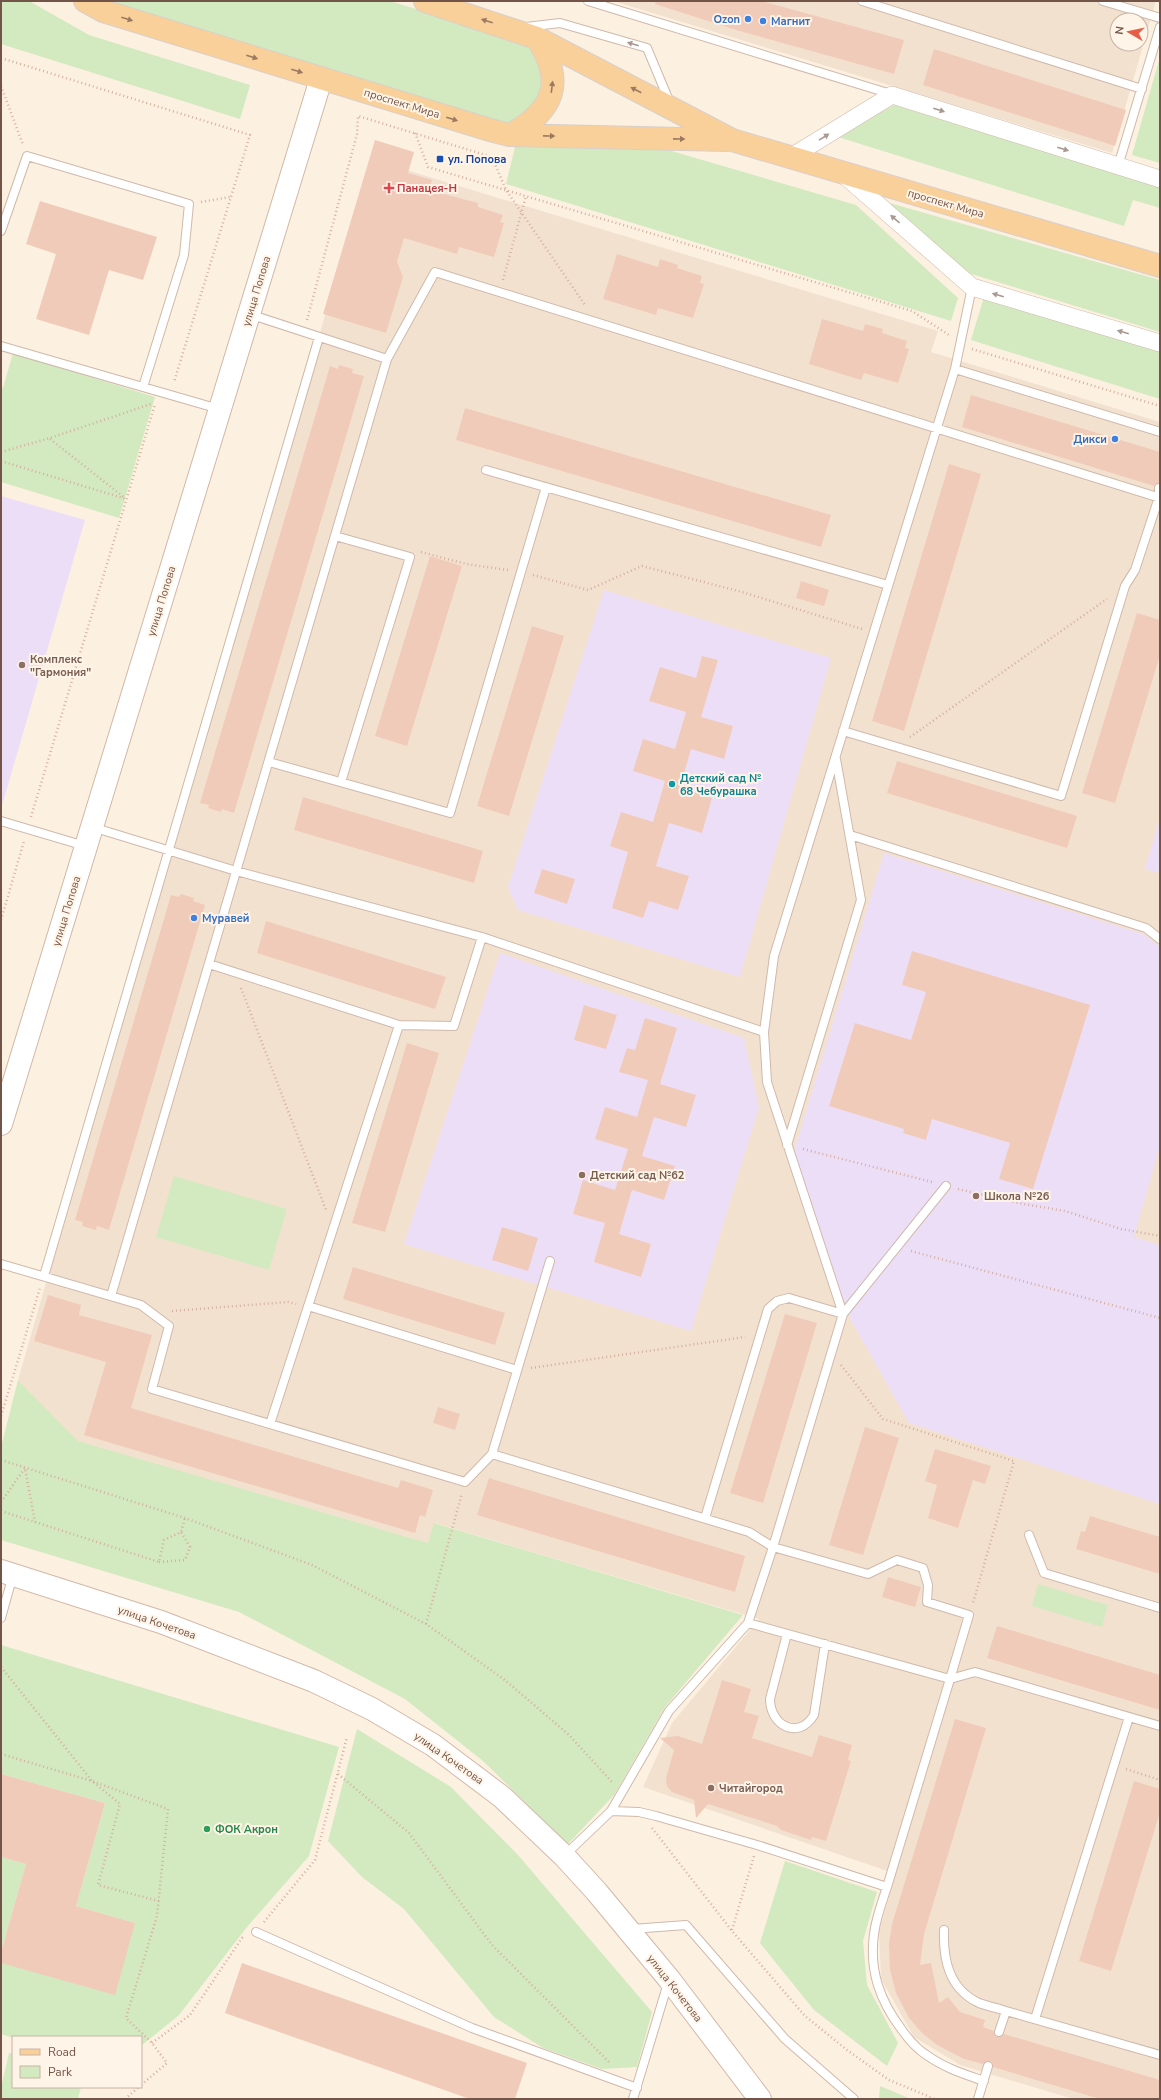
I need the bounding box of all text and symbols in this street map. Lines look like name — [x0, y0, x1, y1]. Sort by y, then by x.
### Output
place label: Ozon — [713, 12, 740, 27]
north arrow — [1109, 12, 1149, 52]
marker: Ozon — [743, 14, 753, 24]
place label: Магнит — [771, 14, 811, 29]
one-way arrow — [122, 16, 134, 22]
marker: Магнит — [758, 16, 768, 26]
one-way arrow — [481, 17, 493, 23]
text: N — [1112, 25, 1128, 36]
one-way arrow — [627, 41, 639, 47]
one-way arrow — [246, 54, 258, 60]
one-way arrow — [292, 68, 304, 74]
one-way arrow — [549, 81, 555, 93]
street label: проспект Мира — [362, 85, 442, 122]
one-way arrow — [630, 86, 641, 93]
one-way arrow — [934, 107, 946, 113]
one-way arrow — [447, 116, 459, 122]
one-way arrow — [543, 133, 556, 139]
one-way arrow — [819, 133, 829, 141]
one-way arrow — [673, 136, 686, 142]
one-way arrow — [1058, 146, 1070, 152]
place label: ул. Попова — [448, 152, 506, 167]
marker: ул. Попова — [435, 154, 445, 164]
place label: Панацея-Н — [397, 181, 457, 196]
marker: Панацея-Н — [384, 183, 394, 193]
street label: проспект Мира — [906, 185, 986, 222]
one-way arrow — [889, 215, 900, 224]
street label: улица Попова — [239, 254, 274, 328]
one-way arrow — [992, 292, 1004, 298]
one-way arrow — [1116, 329, 1128, 335]
place label: Дикси — [1073, 432, 1107, 447]
marker: Дикси — [1110, 434, 1120, 444]
street label: улица Попова — [144, 564, 179, 638]
place label: Комплекс "Гармония" — [30, 652, 91, 680]
marker: Комплекс "Гармония" — [17, 660, 27, 670]
place label: Детский сад № 68 Чебурашка — [680, 771, 761, 799]
marker: Детский сад № 68 Чебурашка — [667, 779, 677, 789]
street label: улица Попова — [49, 874, 84, 948]
place label: Муравей — [202, 911, 249, 926]
marker: Муравей — [189, 913, 199, 923]
place label: Детский сад №62 — [590, 1168, 685, 1183]
marker: Детский сад №62 — [577, 1170, 587, 1180]
place label: Школа №26 — [984, 1189, 1050, 1204]
marker: Школа №26 — [971, 1191, 981, 1201]
street label: улица Кочетова — [116, 1602, 198, 1643]
street label: улица Кочетова — [411, 1729, 487, 1788]
place label: Читайгород — [719, 1781, 783, 1796]
marker: Читайгород — [706, 1783, 716, 1793]
place label: ФОК Акрон — [215, 1822, 278, 1837]
marker: ФОК Акрон — [202, 1824, 212, 1834]
street label: улица Кочетова — [644, 1951, 706, 2025]
legend — [12, 2036, 142, 2088]
text: Road — [48, 2044, 76, 2060]
text: Park — [48, 2064, 73, 2080]

